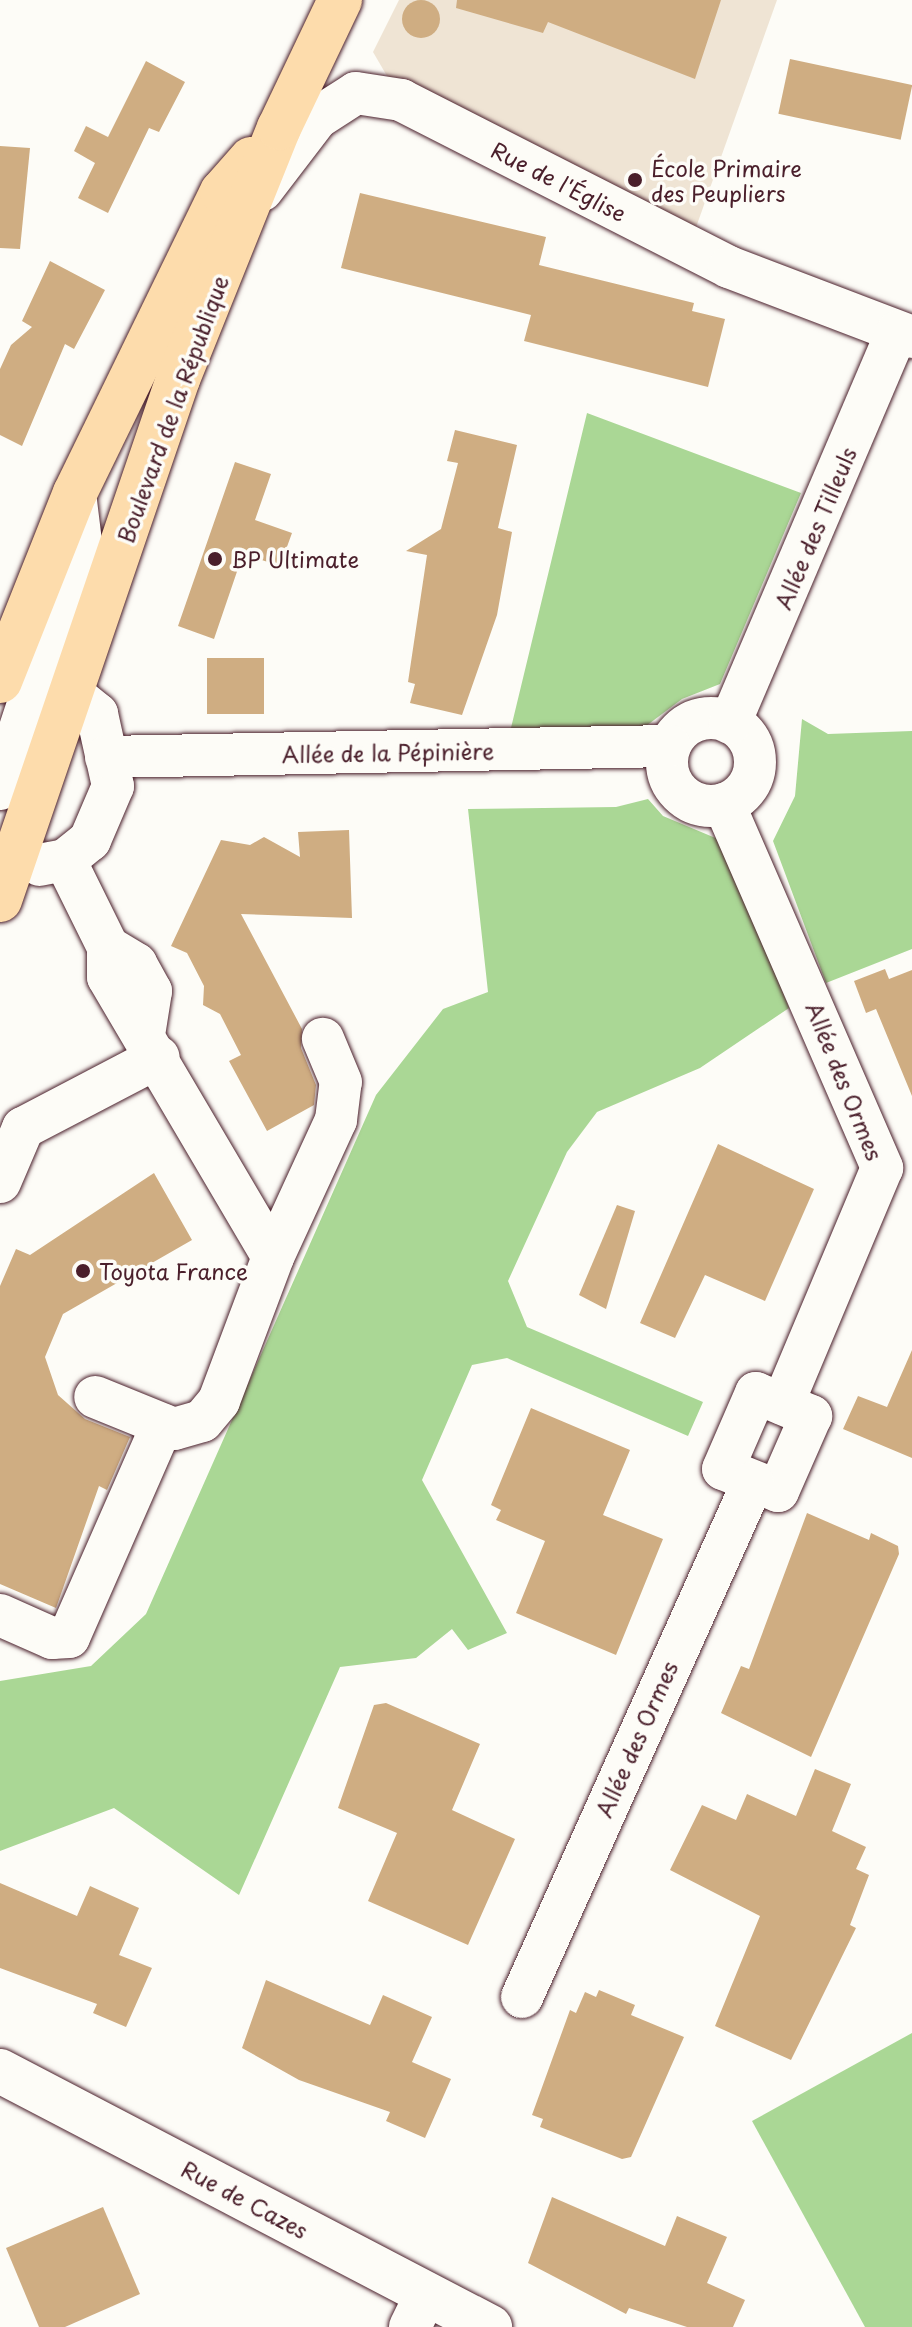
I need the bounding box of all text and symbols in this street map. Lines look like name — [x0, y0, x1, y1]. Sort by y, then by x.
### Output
street label: Rue de l'Église — [486, 135, 632, 227]
place label: École Primaire des Peupliers — [651, 154, 803, 206]
marker: École Primaire des Peupliers — [626, 171, 644, 189]
street label: Boulevard de la République — [111, 271, 233, 547]
street label: Allée des Tilleuls — [769, 442, 861, 614]
place label: BP Ultimate — [231, 546, 358, 572]
marker: BP Ultimate — [206, 550, 224, 568]
street label: Allée de la Pépinière — [280, 737, 496, 767]
street label: Allée des Ormes — [801, 996, 889, 1166]
place label: Toyota France — [99, 1258, 249, 1284]
marker: Toyota France — [74, 1262, 92, 1280]
street label: Allée des Ormes — [589, 1655, 683, 1823]
street label: Rue de Cazes — [176, 2154, 314, 2244]

